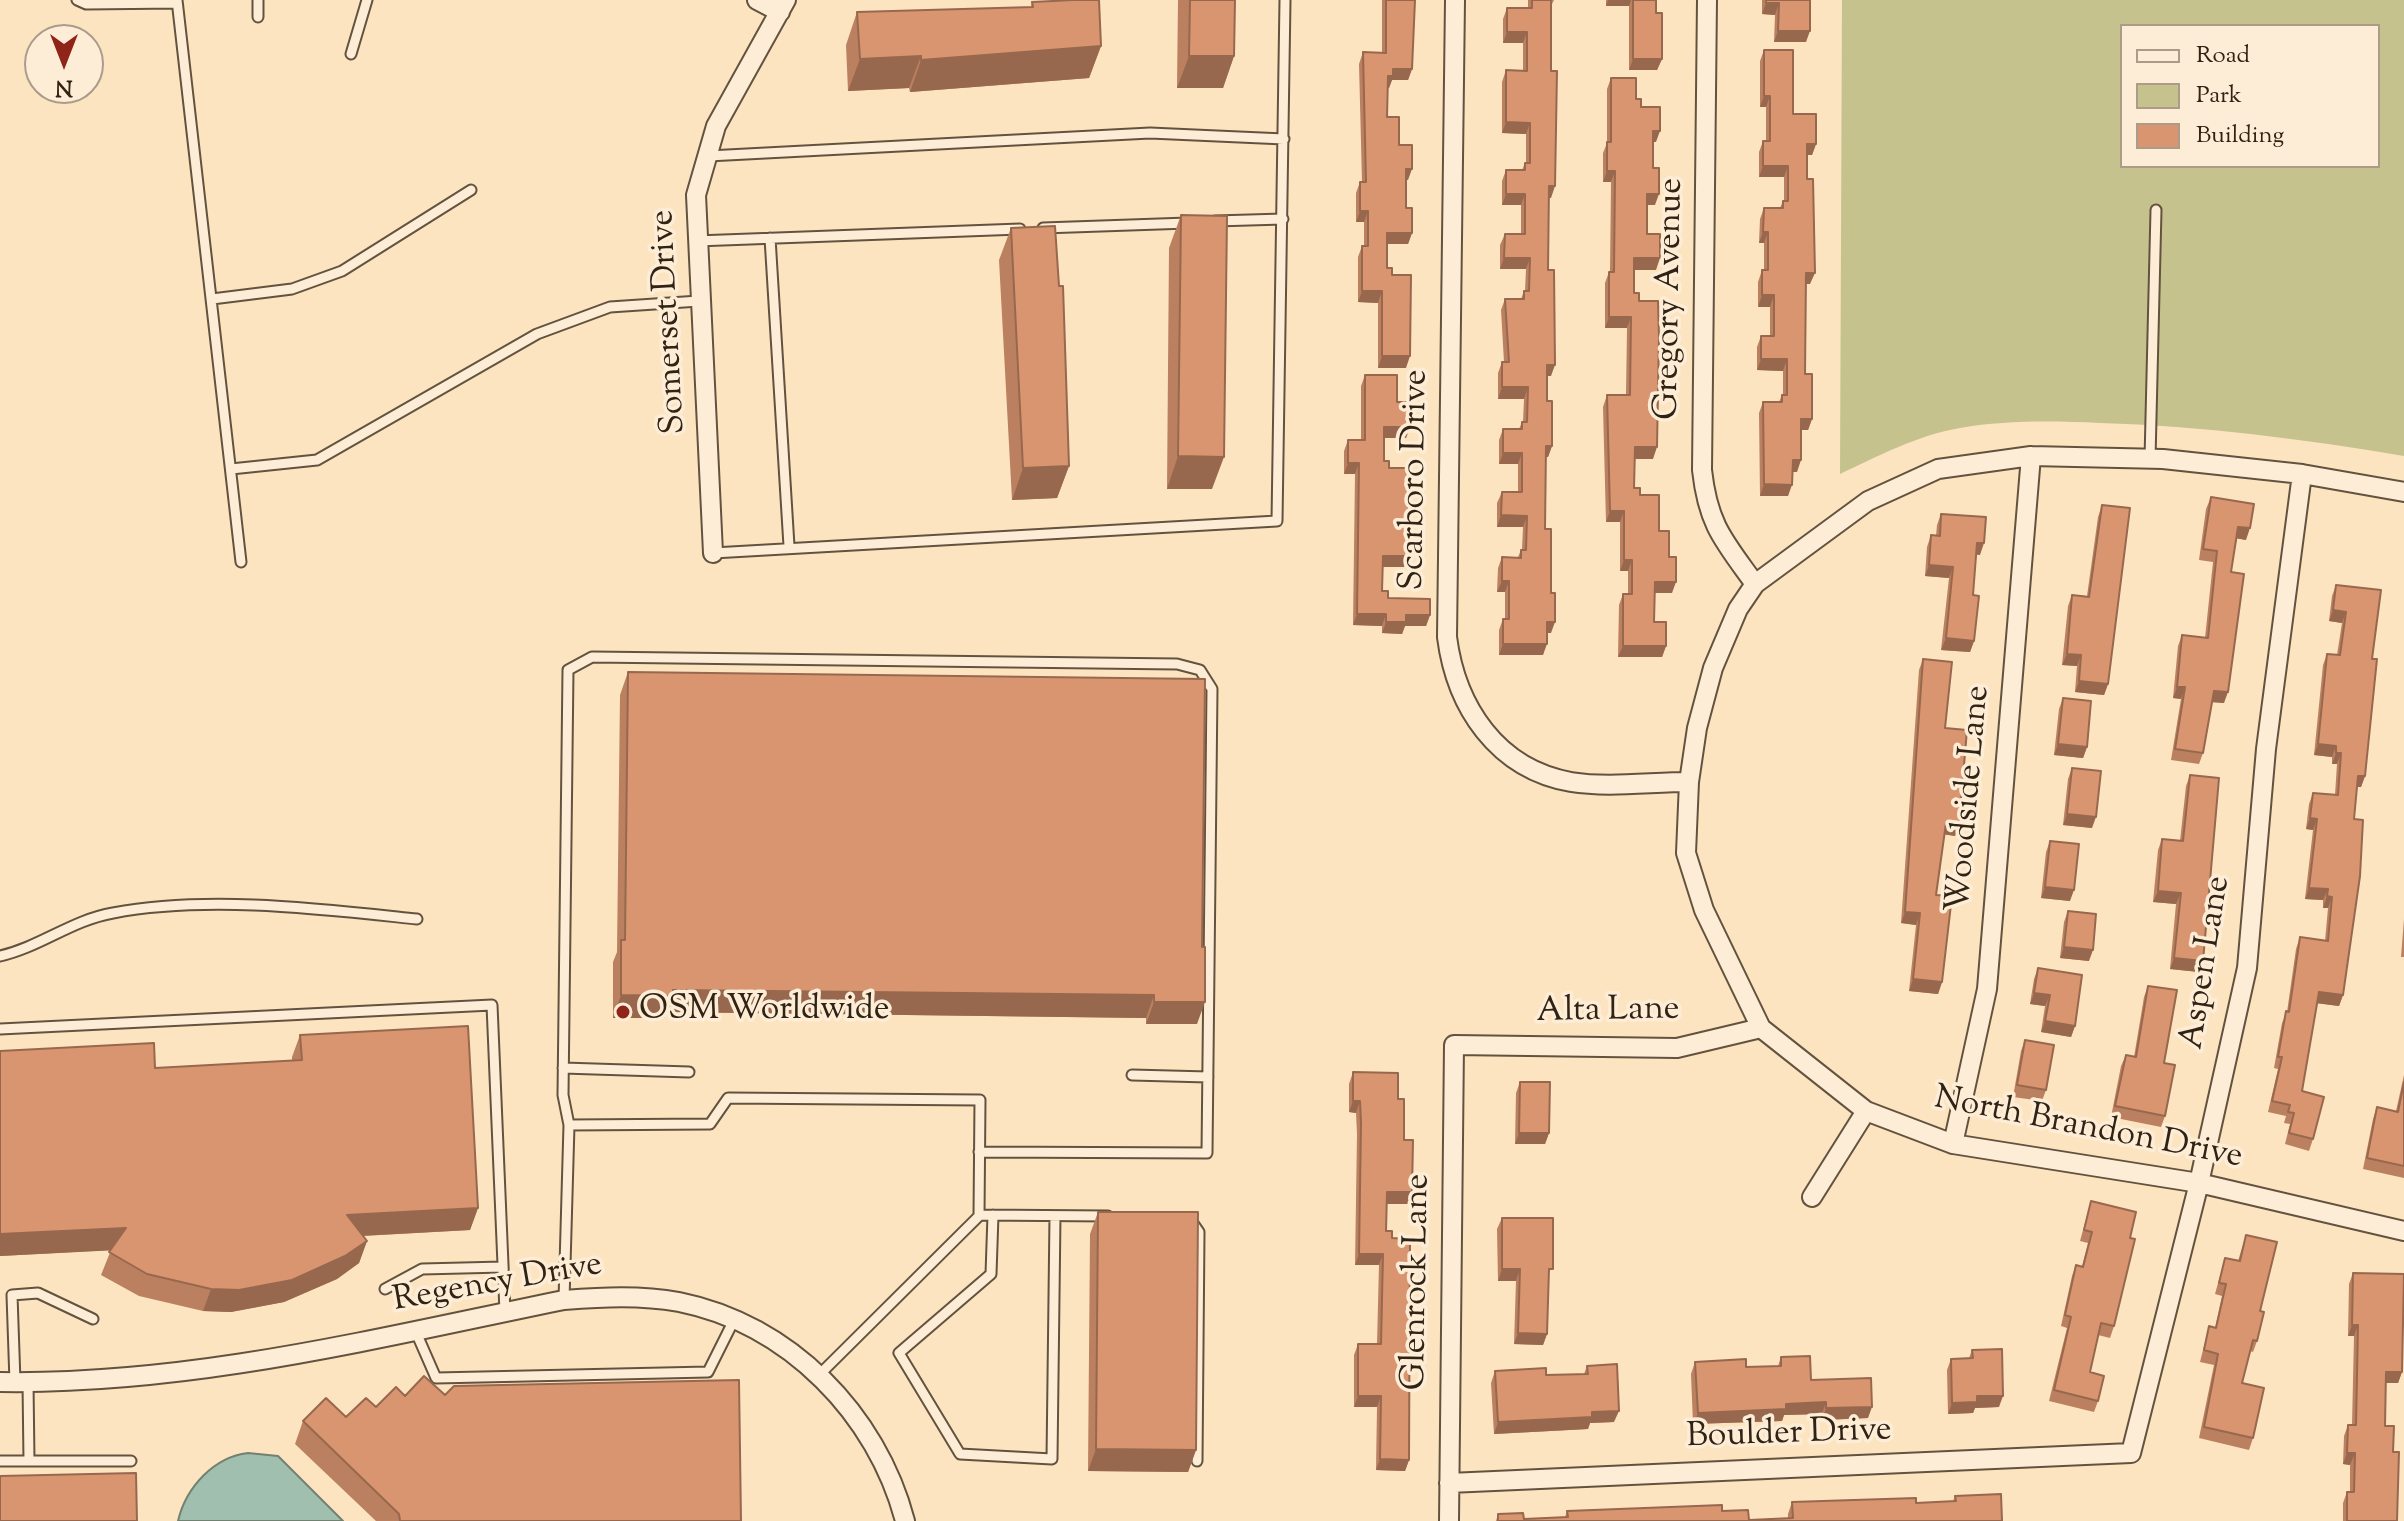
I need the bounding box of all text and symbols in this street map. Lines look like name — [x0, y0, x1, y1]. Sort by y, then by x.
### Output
north arrow — [24, 24, 104, 104]
legend — [2120, 24, 2380, 168]
text: Road — [2196, 39, 2250, 73]
text: N — [55, 70, 73, 102]
text: Park — [2196, 79, 2242, 113]
text: Building — [2196, 119, 2284, 153]
street label: Gregory Avenue — [1649, 178, 1695, 420]
street label: Somerset Drive — [645, 209, 697, 435]
street label: Scarboro Drive — [1395, 369, 1439, 591]
street label: Woodside Lane — [1941, 684, 2001, 914]
street label: Aspen Lane — [2174, 873, 2242, 1053]
street label: Alta Lane — [1536, 991, 1680, 1035]
place label: OSM Worldwide — [639, 992, 890, 1032]
marker: OSM Worldwide — [614, 1003, 632, 1021]
street label: North Brandon Drive — [1930, 1080, 2246, 1180]
street label: Glenrock Lane — [1397, 1173, 1441, 1391]
street label: Regency Drive — [390, 1247, 606, 1323]
street label: Boulder Drive — [1686, 1412, 1892, 1460]

